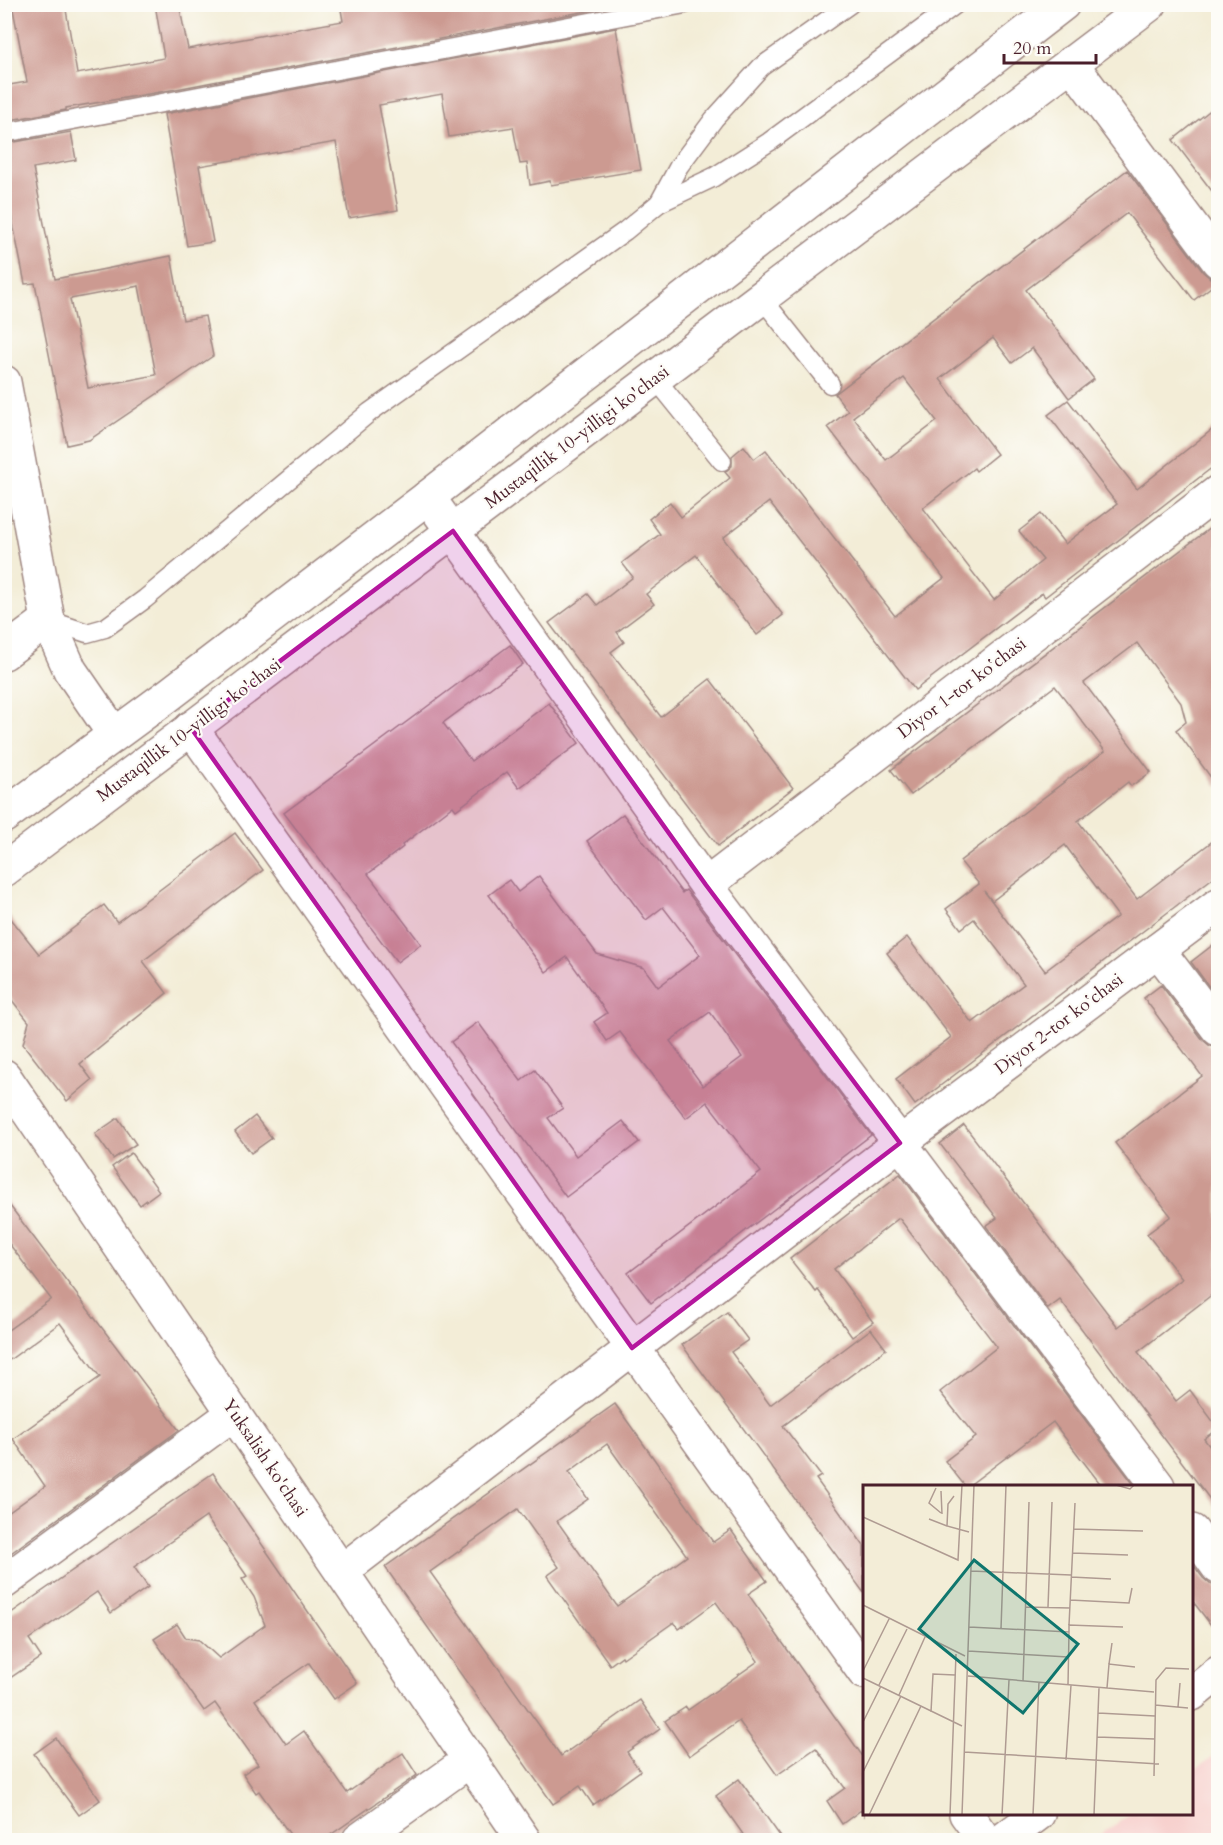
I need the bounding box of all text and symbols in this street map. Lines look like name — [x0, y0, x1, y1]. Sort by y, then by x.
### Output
scale bar — [1004, 27, 1096, 65]
text: 20 m — [1013, 36, 1052, 61]
street label: Mustaqillik 10-yilligi ko'chasi — [479, 359, 675, 515]
street label: Diyor 1-tor koʻchasi — [892, 631, 1032, 745]
street label: Mustaqillik 10-yilligi ko'chasi — [91, 652, 287, 808]
street label: Diyor 2-tor koʻchasi — [989, 967, 1129, 1081]
street label: Yuksalish ko'chasi — [216, 1394, 314, 1522]
inset map — [863, 1485, 1193, 1815]

